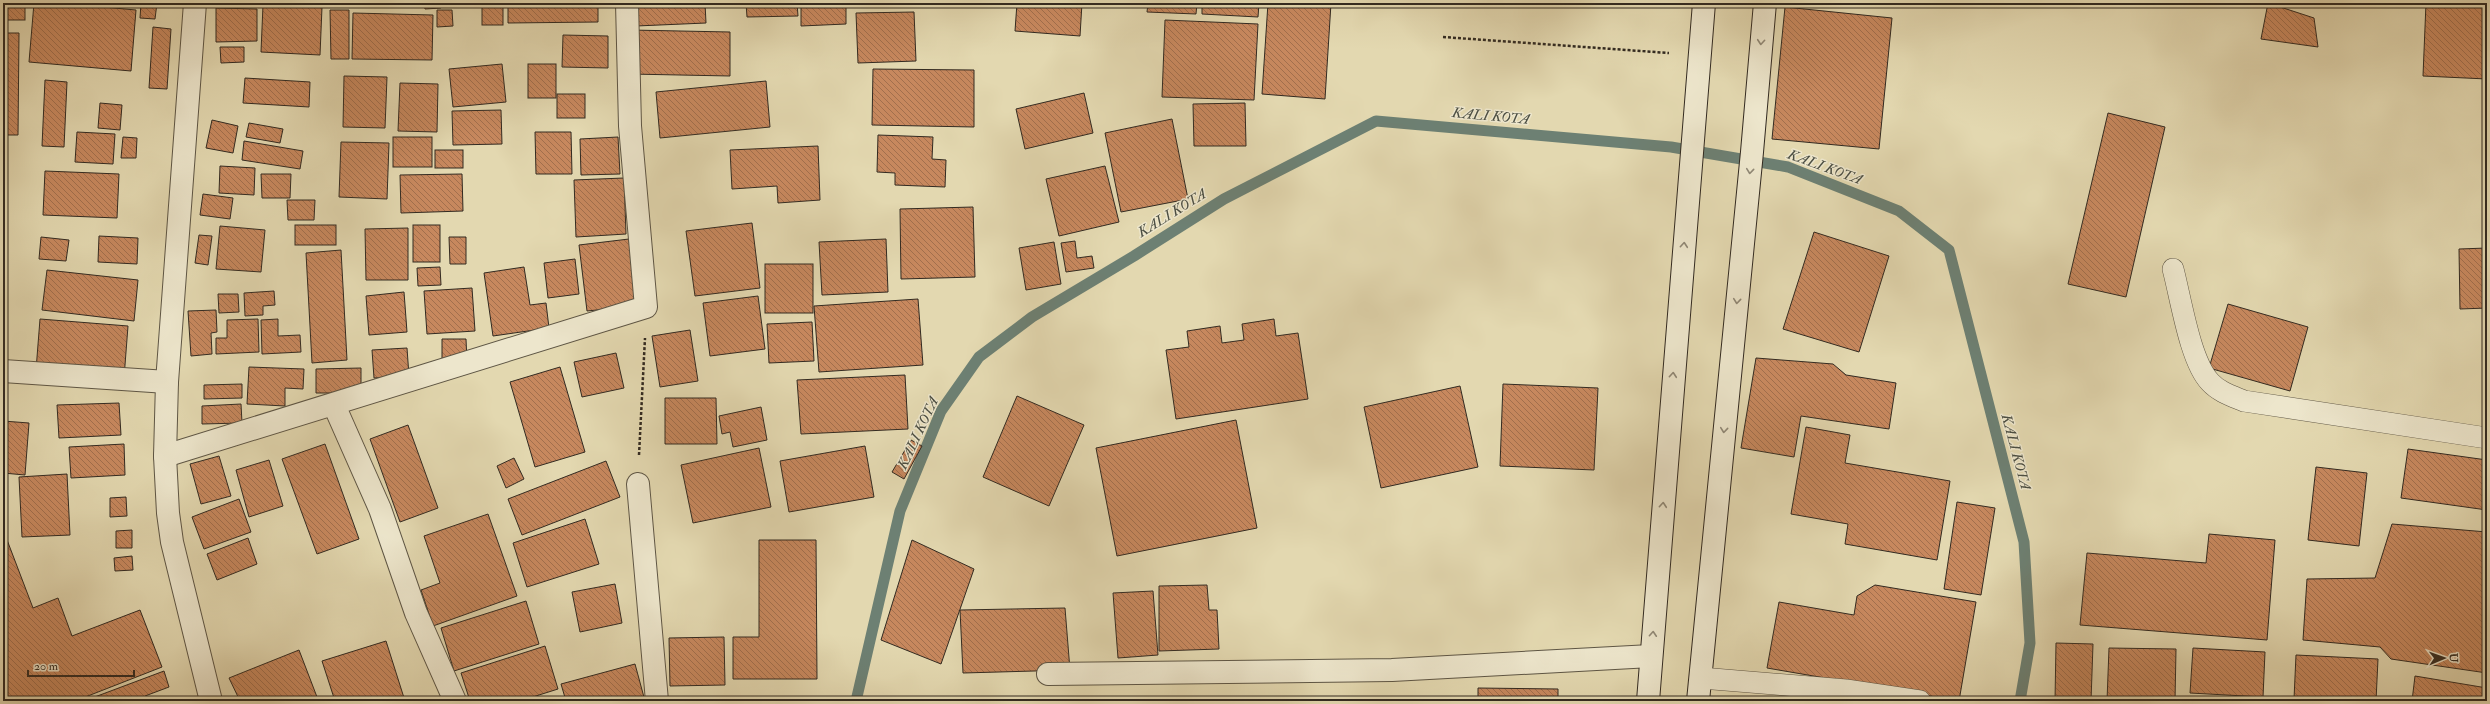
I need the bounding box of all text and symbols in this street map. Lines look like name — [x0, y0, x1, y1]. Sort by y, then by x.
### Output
one-way arrow — [1757, 39, 1766, 45]
water label: KALI KOTA — [1450, 104, 1532, 128]
water label: KALI KOTA — [1785, 145, 1866, 189]
one-way arrow — [1746, 168, 1755, 174]
water label: KALI KOTA — [1134, 185, 1211, 241]
one-way arrow — [1679, 242, 1688, 248]
one-way arrow — [1733, 298, 1742, 304]
one-way arrow — [1669, 372, 1678, 378]
water label: KALI KOTA — [893, 393, 943, 473]
water label: KALI KOTA — [1997, 411, 2035, 493]
one-way arrow — [1720, 427, 1729, 433]
one-way arrow — [1658, 502, 1667, 508]
one-way arrow — [1649, 631, 1658, 637]
north arrow — [2424, 638, 2464, 678]
scale bar — [28, 652, 134, 678]
text: U — [2447, 653, 2460, 663]
text: 20 m — [34, 659, 59, 674]

